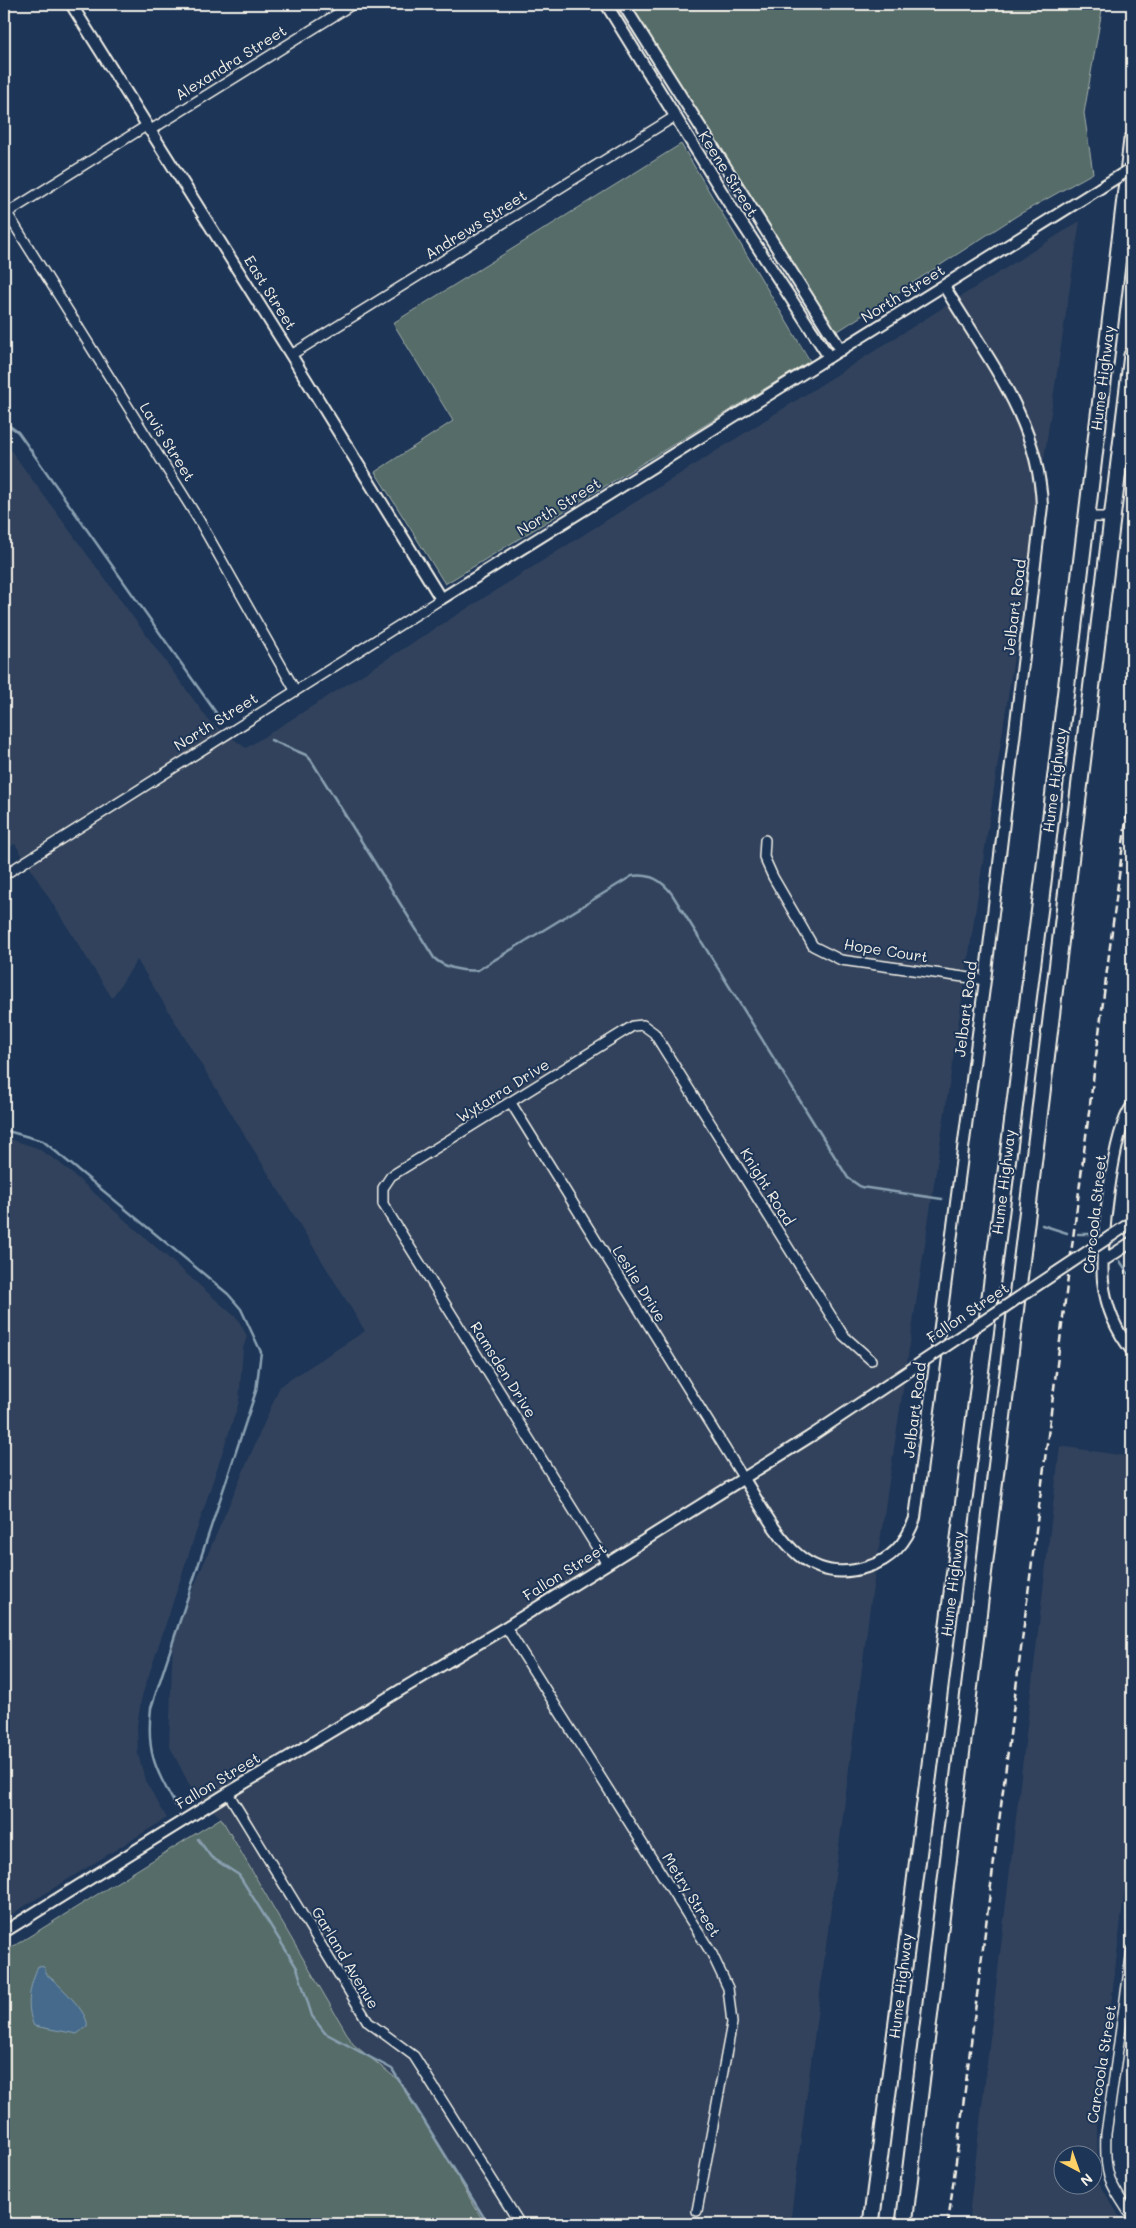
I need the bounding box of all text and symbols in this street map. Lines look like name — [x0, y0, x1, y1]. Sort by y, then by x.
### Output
street label: Alexandra Street — [171, 20, 290, 104]
street label: Keene Street — [694, 127, 763, 220]
street label: Andrews Street — [421, 185, 530, 264]
street label: East Street — [240, 251, 302, 334]
street label: North Street — [857, 259, 948, 327]
street label: Hume Highway — [1086, 324, 1118, 432]
street label: Lavis Street — [136, 398, 200, 485]
street label: North Street — [513, 472, 604, 540]
street label: Jelbart Road — [998, 558, 1030, 656]
street label: North Street — [170, 687, 261, 755]
street label: Hume Highway — [1038, 726, 1070, 834]
street label: Hope Court — [843, 933, 930, 967]
street label: Jelbart Road — [949, 960, 981, 1058]
street label: Wytarra Drive — [452, 1054, 553, 1127]
street label: Hume Highway — [987, 1128, 1019, 1236]
street label: Knight Road — [736, 1144, 800, 1229]
street label: Carcoola Street — [1078, 1153, 1110, 1275]
street label: Leslie Drive — [608, 1241, 671, 1325]
street label: Fallon Street — [922, 1277, 1012, 1347]
street label: Ramsden Drive — [466, 1318, 541, 1421]
street label: Jelbart Road — [898, 1361, 930, 1459]
street label: Hume Highway — [936, 1530, 968, 1638]
street label: Fallon Street — [519, 1537, 610, 1605]
street label: Fallon Street — [172, 1747, 263, 1813]
street label: Metry Street — [658, 1849, 726, 1940]
street label: Garland Avenue — [308, 1903, 384, 2012]
street label: Hume Highway — [884, 1932, 916, 2040]
street label: Carcoola Street — [1082, 2003, 1120, 2125]
north arrow — [1054, 2146, 1104, 2196]
text: N — [1077, 2170, 1097, 2191]

